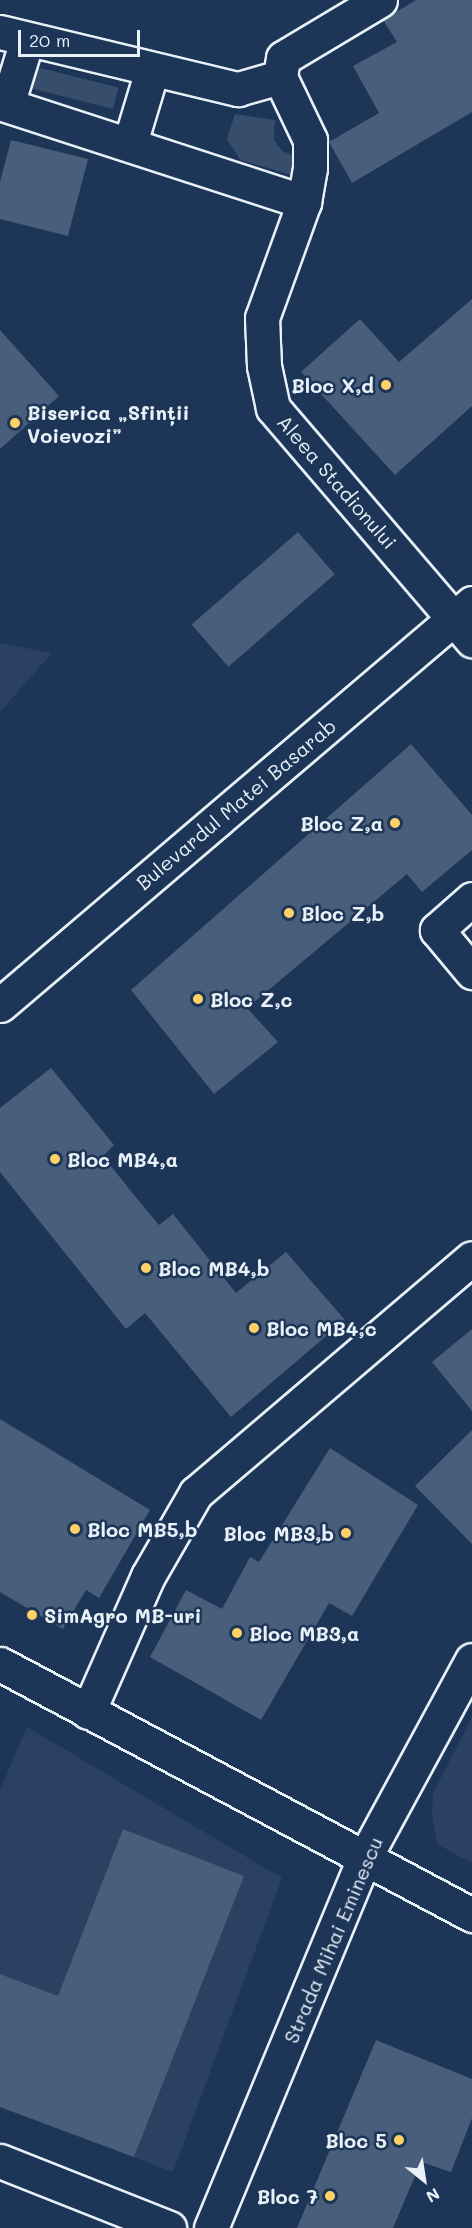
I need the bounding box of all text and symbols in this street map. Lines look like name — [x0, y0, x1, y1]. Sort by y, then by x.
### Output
scale bar — [21, 18, 142, 56]
text: 20 m — [29, 28, 70, 52]
place label: Bloc X,d — [291, 373, 374, 397]
marker: Bloc X,d — [379, 378, 393, 392]
place label: Biserica „Sfinții Voievozi” — [27, 400, 189, 447]
street label: Aleea Stadionului — [272, 410, 402, 554]
marker: Biserica „Sfinții Voievozi” — [8, 416, 22, 430]
street label: Bulevardul Matei Basarab — [131, 713, 341, 895]
place label: Bloc Z,a — [300, 811, 383, 835]
marker: Bloc Z,a — [388, 816, 402, 830]
place label: Bloc Z,b — [301, 901, 384, 925]
marker: Bloc Z,b — [282, 906, 296, 920]
place label: Bloc Z,c — [210, 987, 292, 1011]
marker: Bloc Z,c — [191, 992, 205, 1006]
place label: Bloc MB4,a — [67, 1147, 178, 1171]
marker: Bloc MB4,a — [48, 1152, 62, 1166]
place label: Bloc MB4,b — [158, 1256, 269, 1280]
marker: Bloc MB4,b — [139, 1261, 153, 1275]
place label: Bloc MB4,c — [266, 1316, 377, 1340]
marker: Bloc MB4,c — [247, 1321, 261, 1335]
place label: Bloc MB5,b — [87, 1517, 197, 1541]
place label: Bloc MB3,b — [223, 1521, 334, 1545]
marker: Bloc MB5,b — [68, 1522, 82, 1536]
marker: Bloc MB3,b — [339, 1526, 353, 1540]
place label: SimAgro MB-uri — [44, 1603, 202, 1627]
marker: SimAgro MB-uri — [25, 1608, 39, 1622]
place label: Bloc MB3,a — [249, 1621, 359, 1645]
marker: Bloc MB3,a — [230, 1626, 244, 1640]
street label: Strada Mihai Eminescu — [279, 1833, 387, 2047]
place label: Bloc 5 — [325, 2128, 387, 2152]
marker: Bloc 5 — [392, 2133, 406, 2147]
north arrow — [394, 2150, 454, 2210]
place label: Bloc 7 — [257, 2184, 318, 2208]
text: N — [423, 2184, 444, 2208]
marker: Bloc 7 — [323, 2189, 337, 2203]

